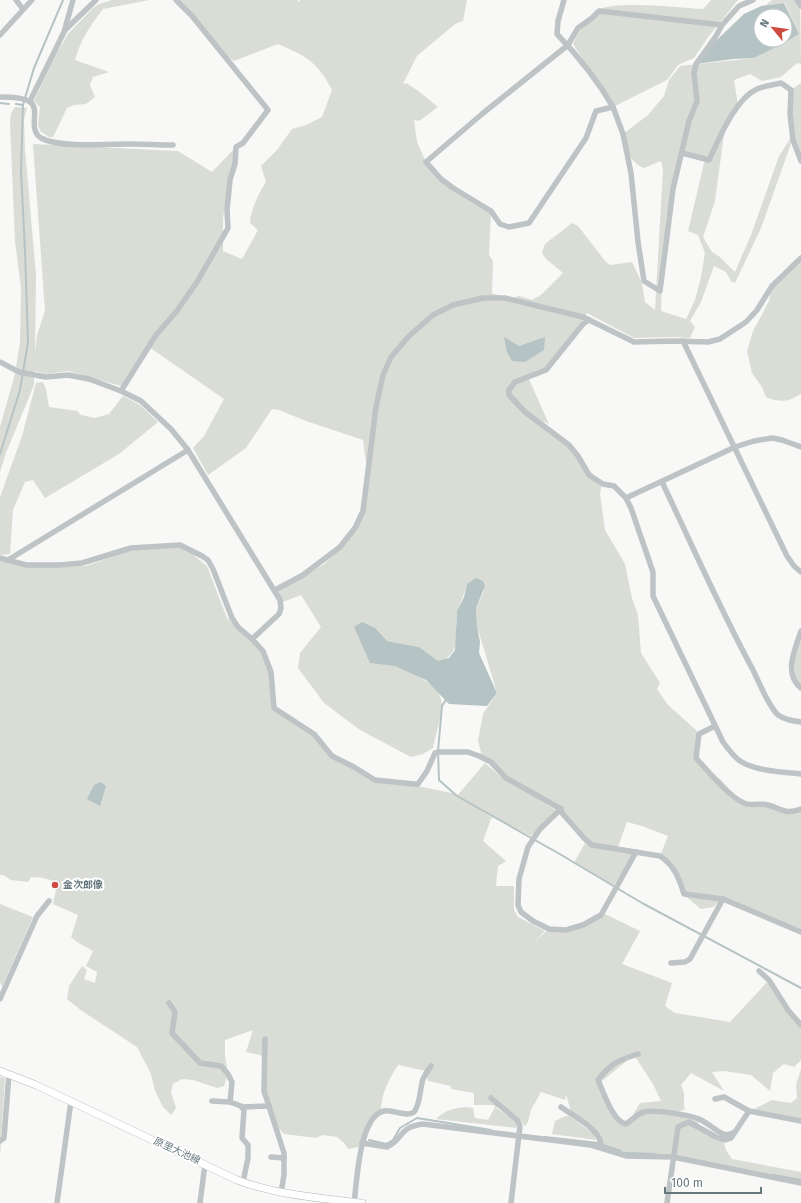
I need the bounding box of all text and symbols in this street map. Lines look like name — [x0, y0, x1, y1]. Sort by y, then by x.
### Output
north arrow — [753, 8, 793, 48]
text: N — [757, 17, 772, 30]
place label: 金次郎像 — [63, 879, 103, 891]
marker: 金次郎像 — [50, 880, 60, 890]
street label: 原里大池線 — [152, 1135, 202, 1167]
scale bar — [665, 1169, 761, 1195]
text: 100 m — [671, 1176, 703, 1190]

